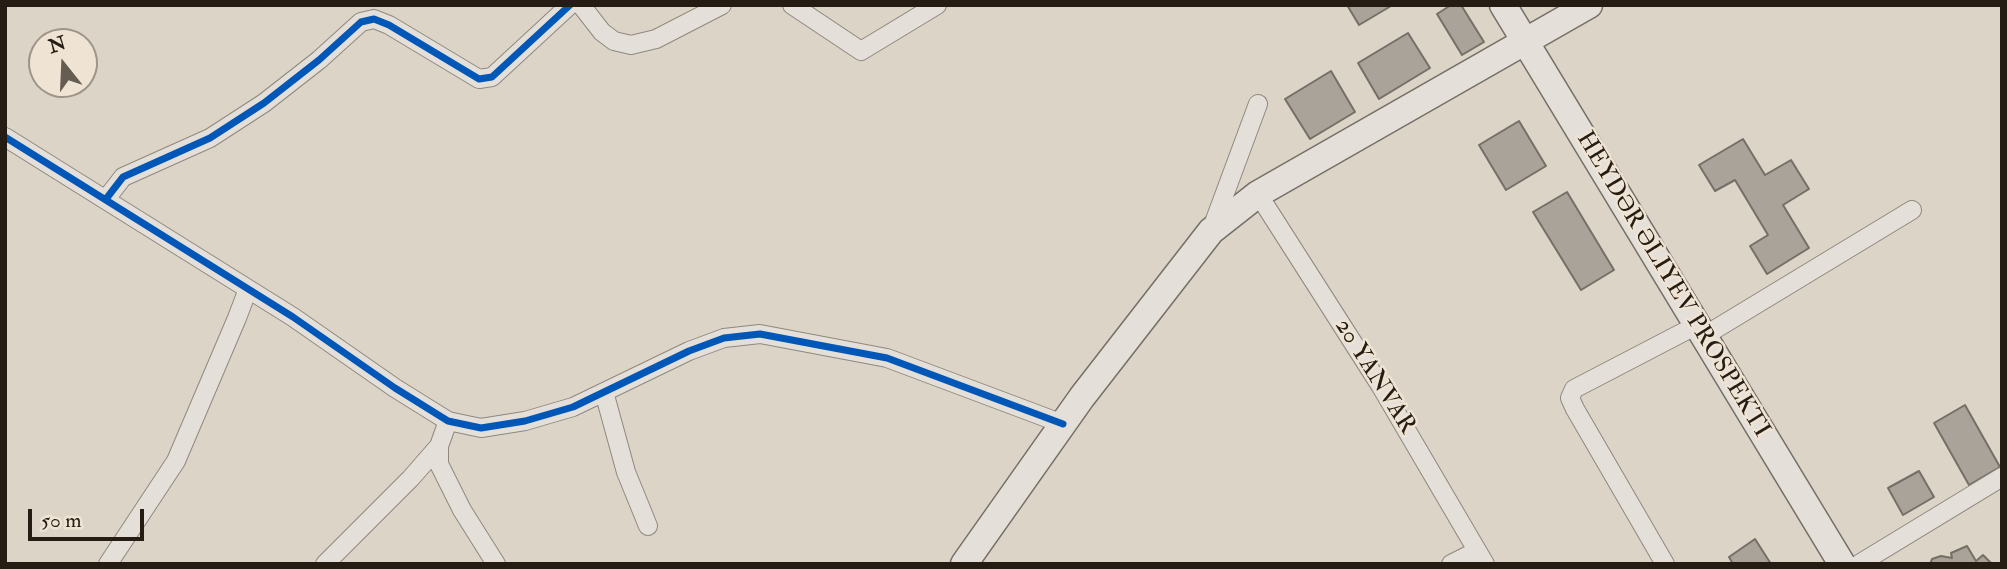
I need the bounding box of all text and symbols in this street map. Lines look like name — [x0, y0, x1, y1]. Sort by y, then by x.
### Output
north arrow — [28, 28, 98, 98]
text: N — [45, 31, 69, 59]
street label: HEYDƏR ƏLIYEV PROSPEKTI — [1569, 127, 1775, 443]
street label: 20 YANVAR — [1327, 314, 1421, 440]
scale bar — [32, 496, 147, 540]
text: 50 m — [41, 507, 82, 534]

